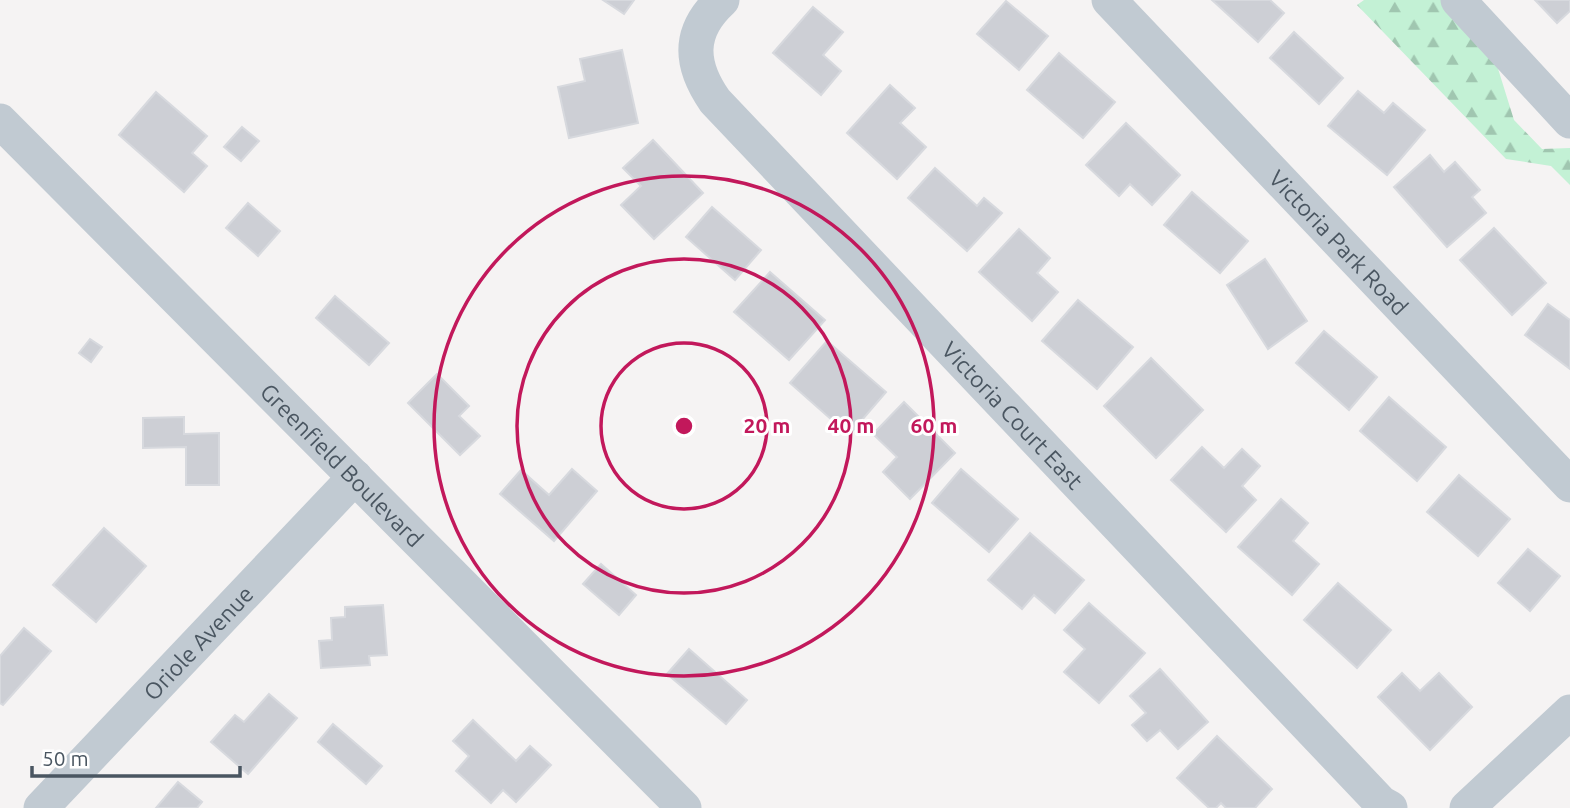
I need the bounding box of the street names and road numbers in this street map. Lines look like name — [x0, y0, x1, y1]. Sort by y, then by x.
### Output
street label: Victoria Park Road — [1265, 165, 1413, 319]
street label: Victoria Court East — [937, 336, 1088, 494]
street label: Greenfield Boulevard — [256, 378, 428, 551]
street label: Oriole Avenue — [138, 581, 258, 705]

